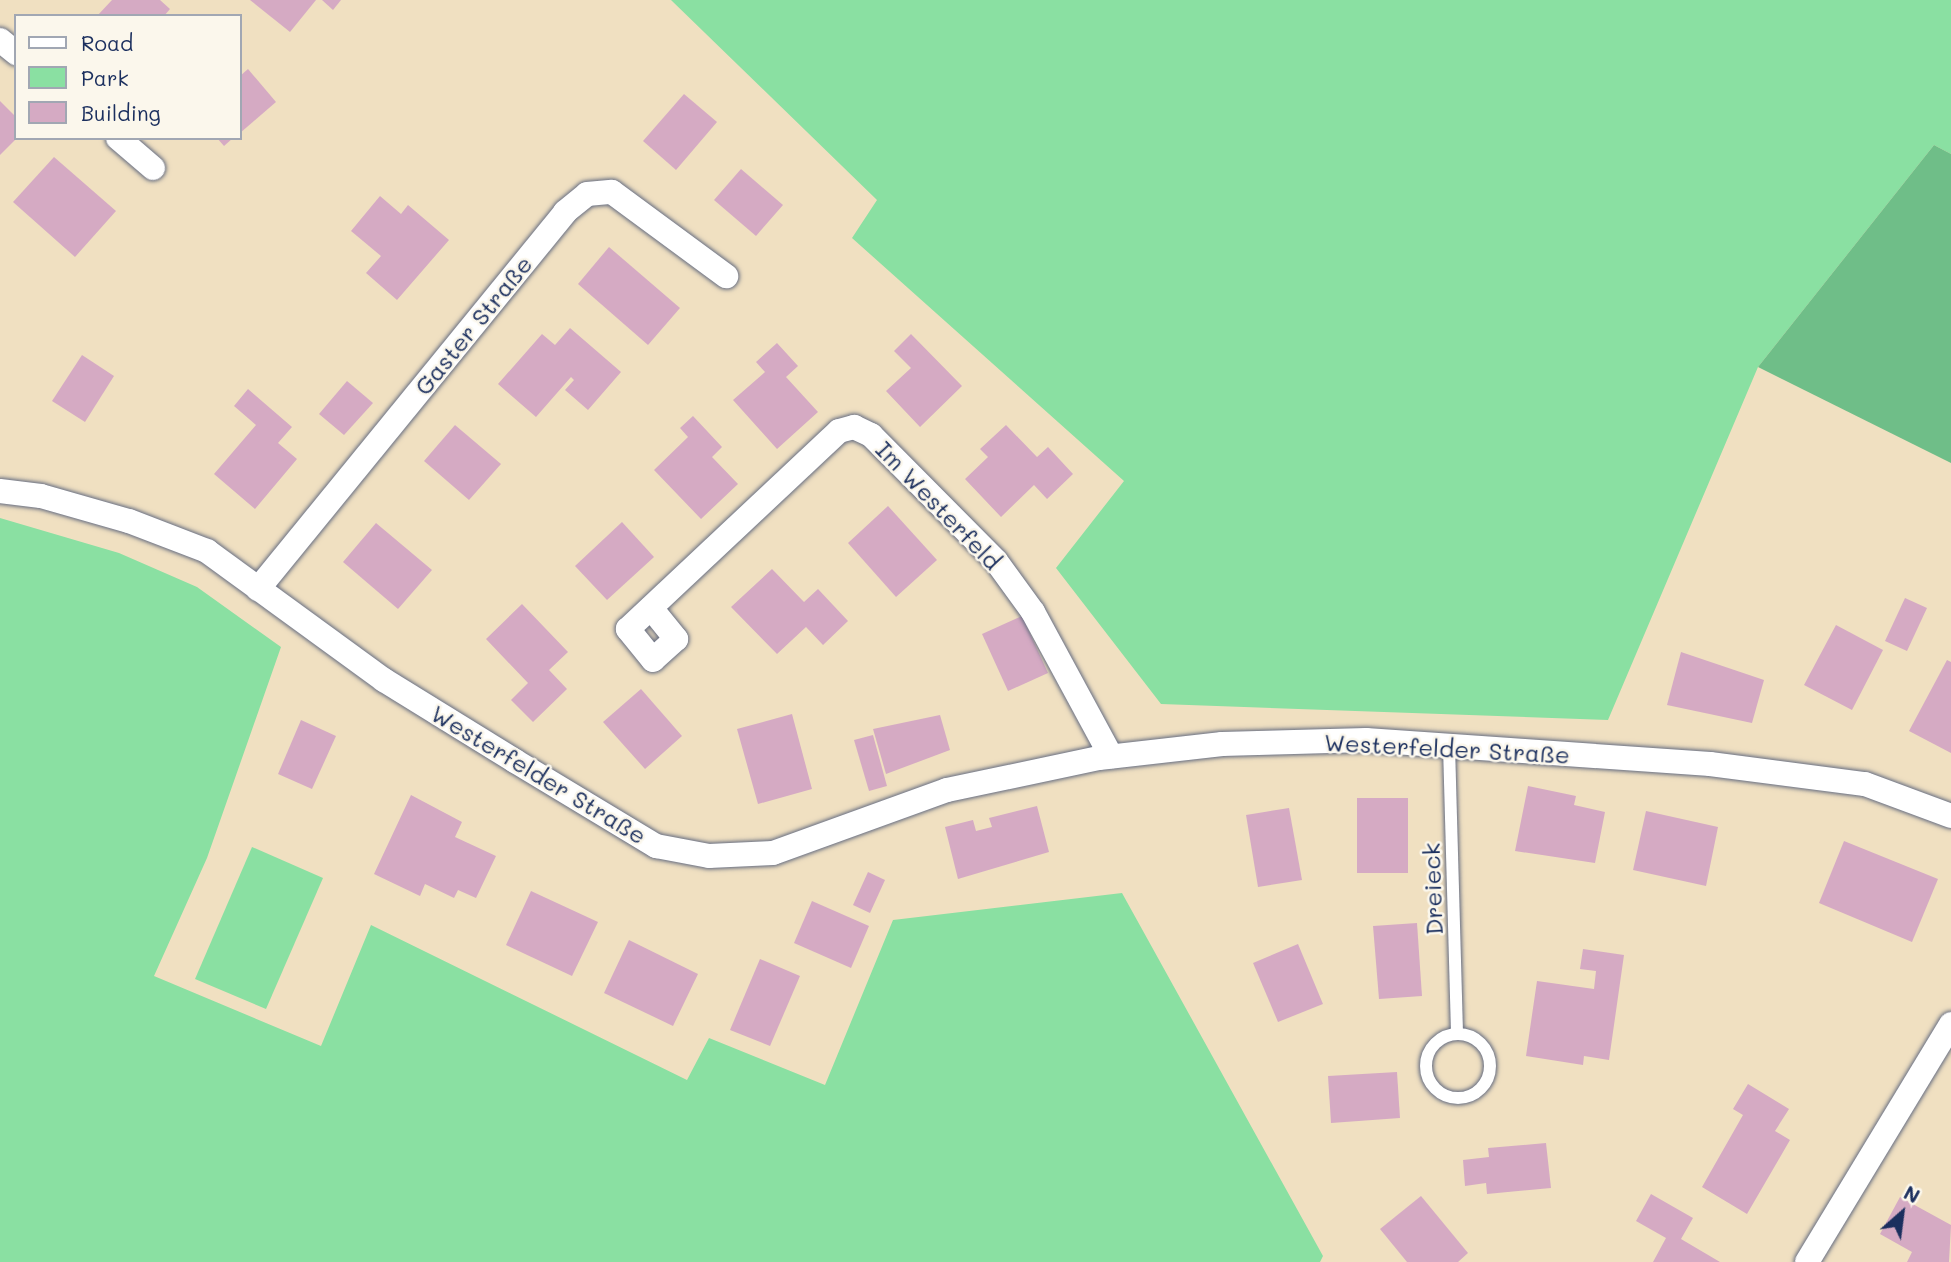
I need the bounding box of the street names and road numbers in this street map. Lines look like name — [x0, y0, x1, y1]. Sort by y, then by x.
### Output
street label: Gaster Straße — [408, 250, 538, 400]
street label: Im Westerfeld — [870, 435, 1008, 575]
street label: Westerfelder Straße — [426, 698, 652, 850]
street label: Westerfelder Straße — [1323, 727, 1571, 769]
street label: Dreieck — [1416, 842, 1448, 936]

